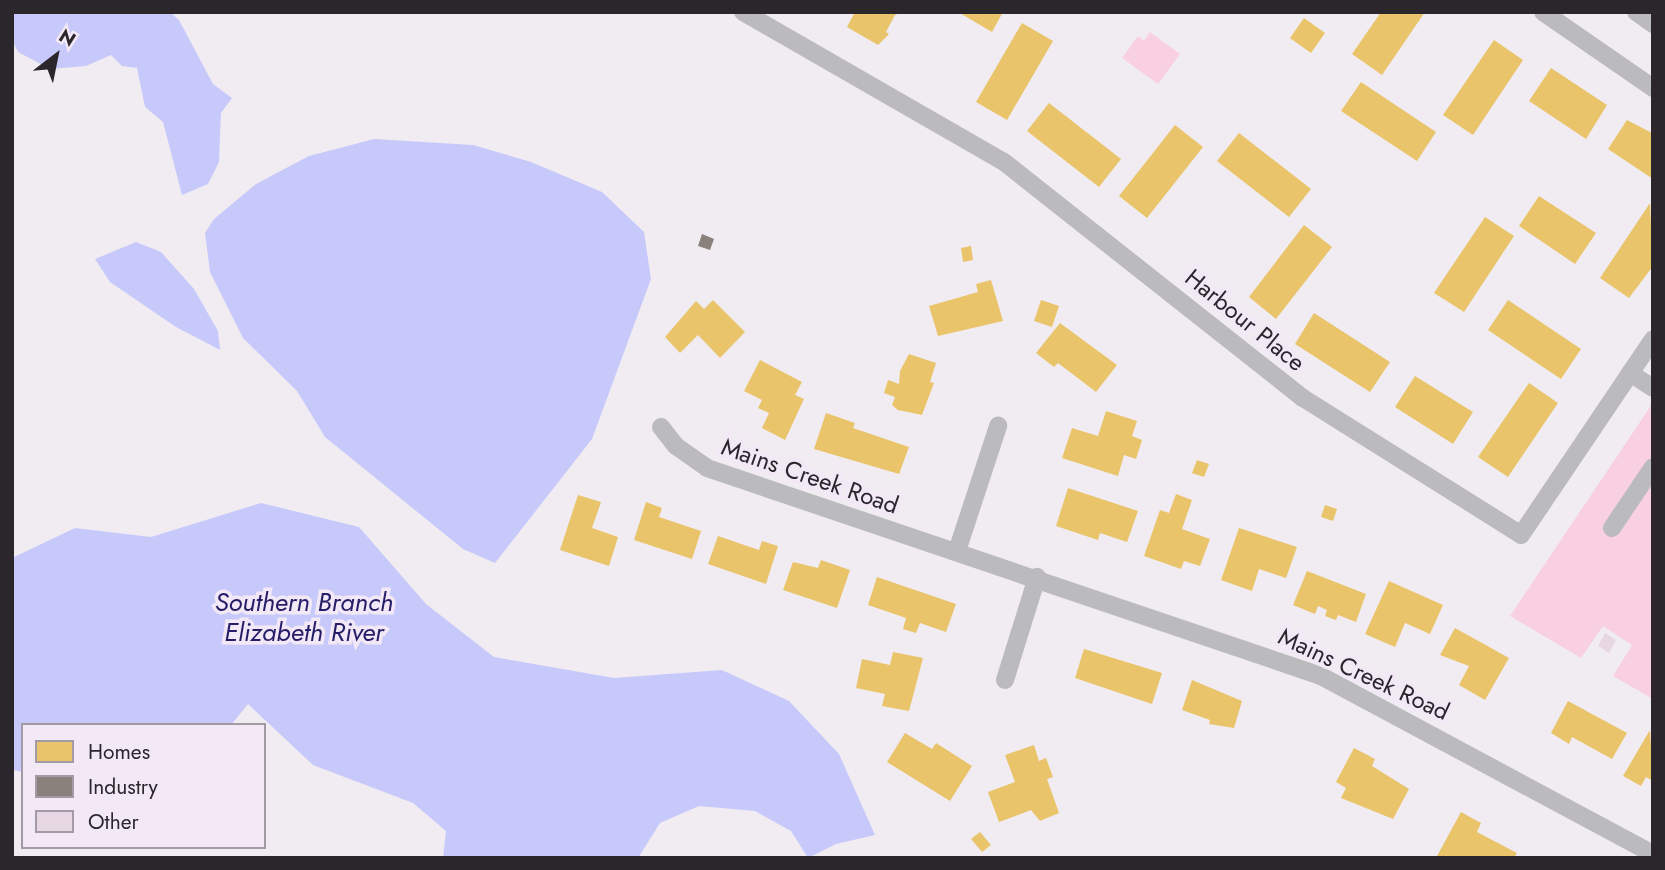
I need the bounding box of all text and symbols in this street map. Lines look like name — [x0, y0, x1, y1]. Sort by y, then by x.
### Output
north arrow — [21, 21, 91, 91]
text: N — [54, 22, 81, 53]
street label: Harbour Place — [1179, 263, 1311, 377]
street label: Mains Creek Road — [718, 432, 902, 520]
water label: Southern Branch Elizabeth River — [215, 587, 393, 648]
street label: Mains Creek Road — [1274, 622, 1454, 726]
legend — [21, 723, 266, 849]
text: Homes — [88, 737, 150, 767]
text: Industry — [88, 772, 158, 802]
text: Other — [88, 807, 139, 837]

